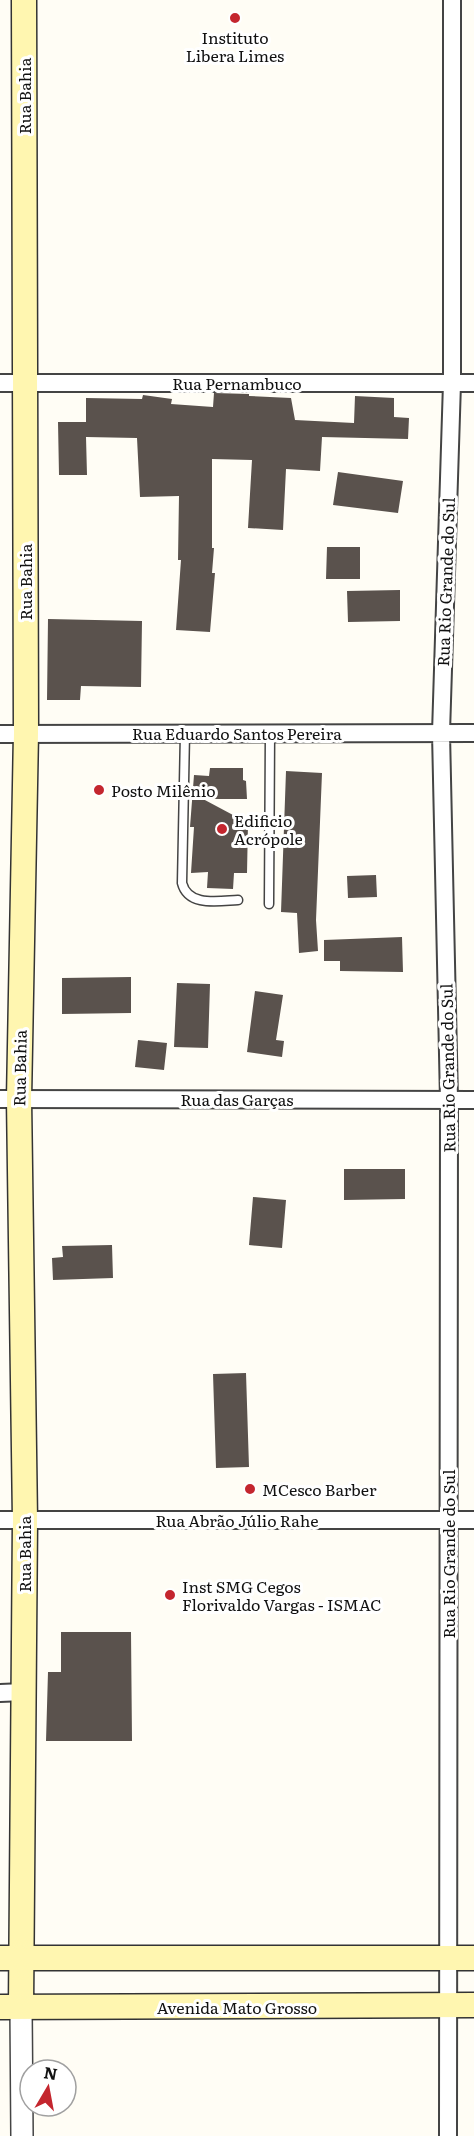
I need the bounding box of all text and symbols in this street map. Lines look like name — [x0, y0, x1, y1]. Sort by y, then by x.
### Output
marker: Instituto Libera Limes — [228, 11, 242, 25]
place label: Instituto Libera Limes — [186, 25, 284, 67]
street label: Rua Bahia — [12, 57, 36, 134]
street label: Rua Pernambuco — [172, 371, 302, 395]
street label: Rua Rio Grande do Sul — [430, 497, 460, 667]
street label: Rua Bahia — [13, 543, 37, 620]
street label: Rua Eduardo Santos Pereira — [132, 721, 342, 745]
place label: Posto Milênio — [111, 778, 216, 802]
marker: Posto Milênio — [92, 783, 106, 797]
place label: Edificio Acrópole — [234, 808, 303, 850]
marker: Edificio Acrópole — [215, 822, 229, 836]
street label: Rua Rio Grande do Sul — [434, 983, 460, 1153]
street label: Rua Bahia — [6, 1029, 32, 1106]
street label: Rua das Garças — [180, 1087, 294, 1111]
street label: Rua Rio Grande do Sul — [436, 1469, 460, 1639]
place label: MCesco Barber — [262, 1477, 377, 1501]
marker: MCesco Barber — [243, 1482, 257, 1496]
street label: Rua Abrão Júlio Rahe — [155, 1508, 319, 1532]
street label: Rua Bahia — [12, 1515, 36, 1592]
place label: Inst SMG Cegos Florivaldo Vargas - ISMAC — [182, 1574, 382, 1616]
marker: Inst SMG Cegos Florivaldo Vargas - ISMAC — [163, 1588, 177, 1602]
street label: Avenida Mato Grosso — [157, 1995, 317, 2019]
north arrow — [18, 2058, 78, 2118]
text: N — [42, 2059, 59, 2085]

